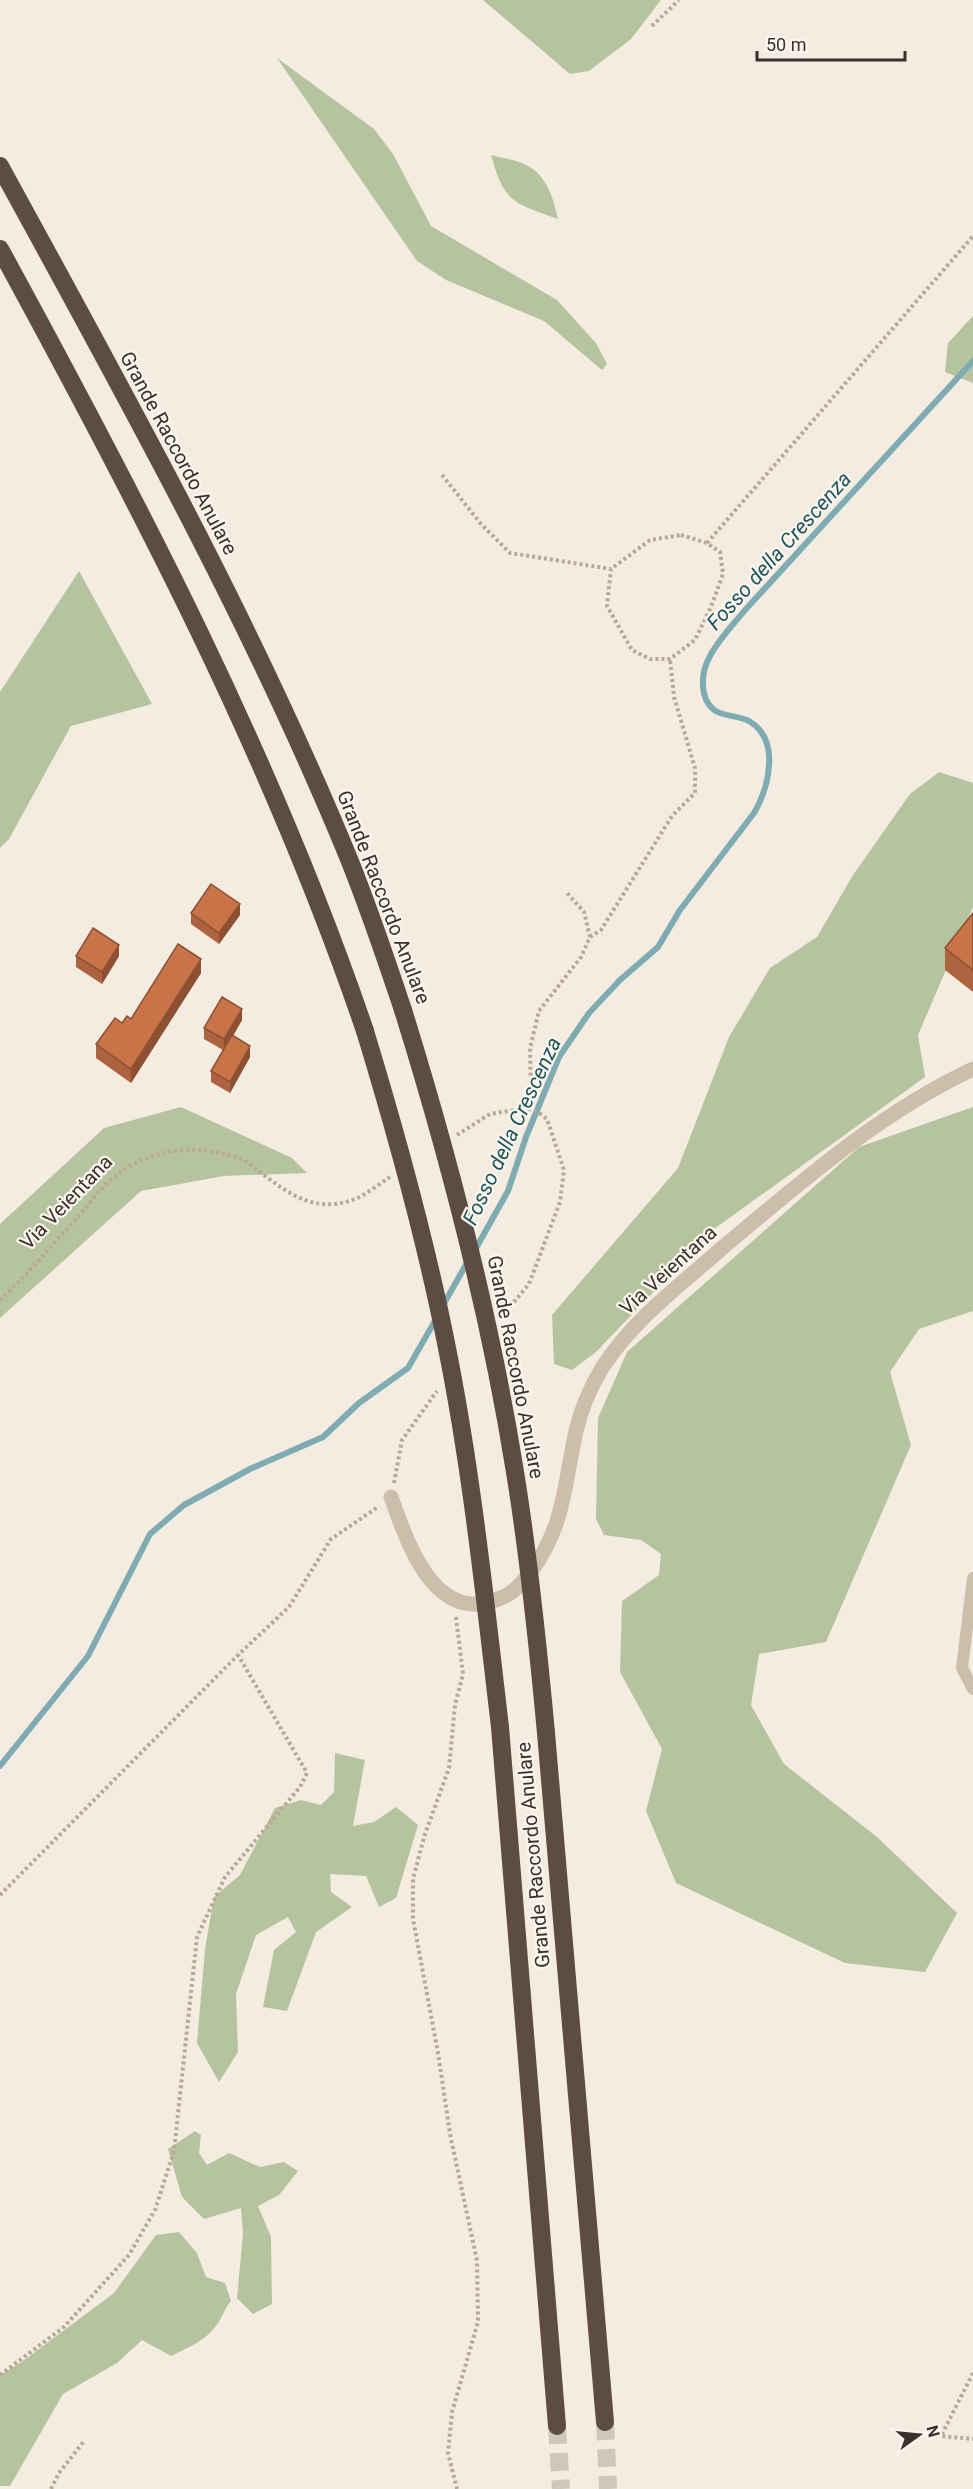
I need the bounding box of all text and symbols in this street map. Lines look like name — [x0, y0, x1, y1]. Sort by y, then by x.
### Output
scale bar — [757, 24, 906, 62]
text: 50 m — [766, 34, 806, 55]
street label: Grande Raccordo Anulare — [115, 347, 243, 559]
water label: Fosso della Crescenza — [702, 467, 856, 635]
street label: Grande Raccordo Anulare — [332, 787, 436, 1007]
water label: Fosso della Crescenza — [458, 1033, 566, 1229]
street label: Via Veientana — [15, 1150, 117, 1254]
street label: Via Veientana — [615, 1220, 721, 1320]
street label: Grande Raccordo Anulare — [483, 1253, 549, 1481]
street label: Grande Raccordo Anulare — [511, 1741, 555, 1969]
north arrow — [889, 2405, 949, 2465]
text: N — [922, 2423, 944, 2439]

